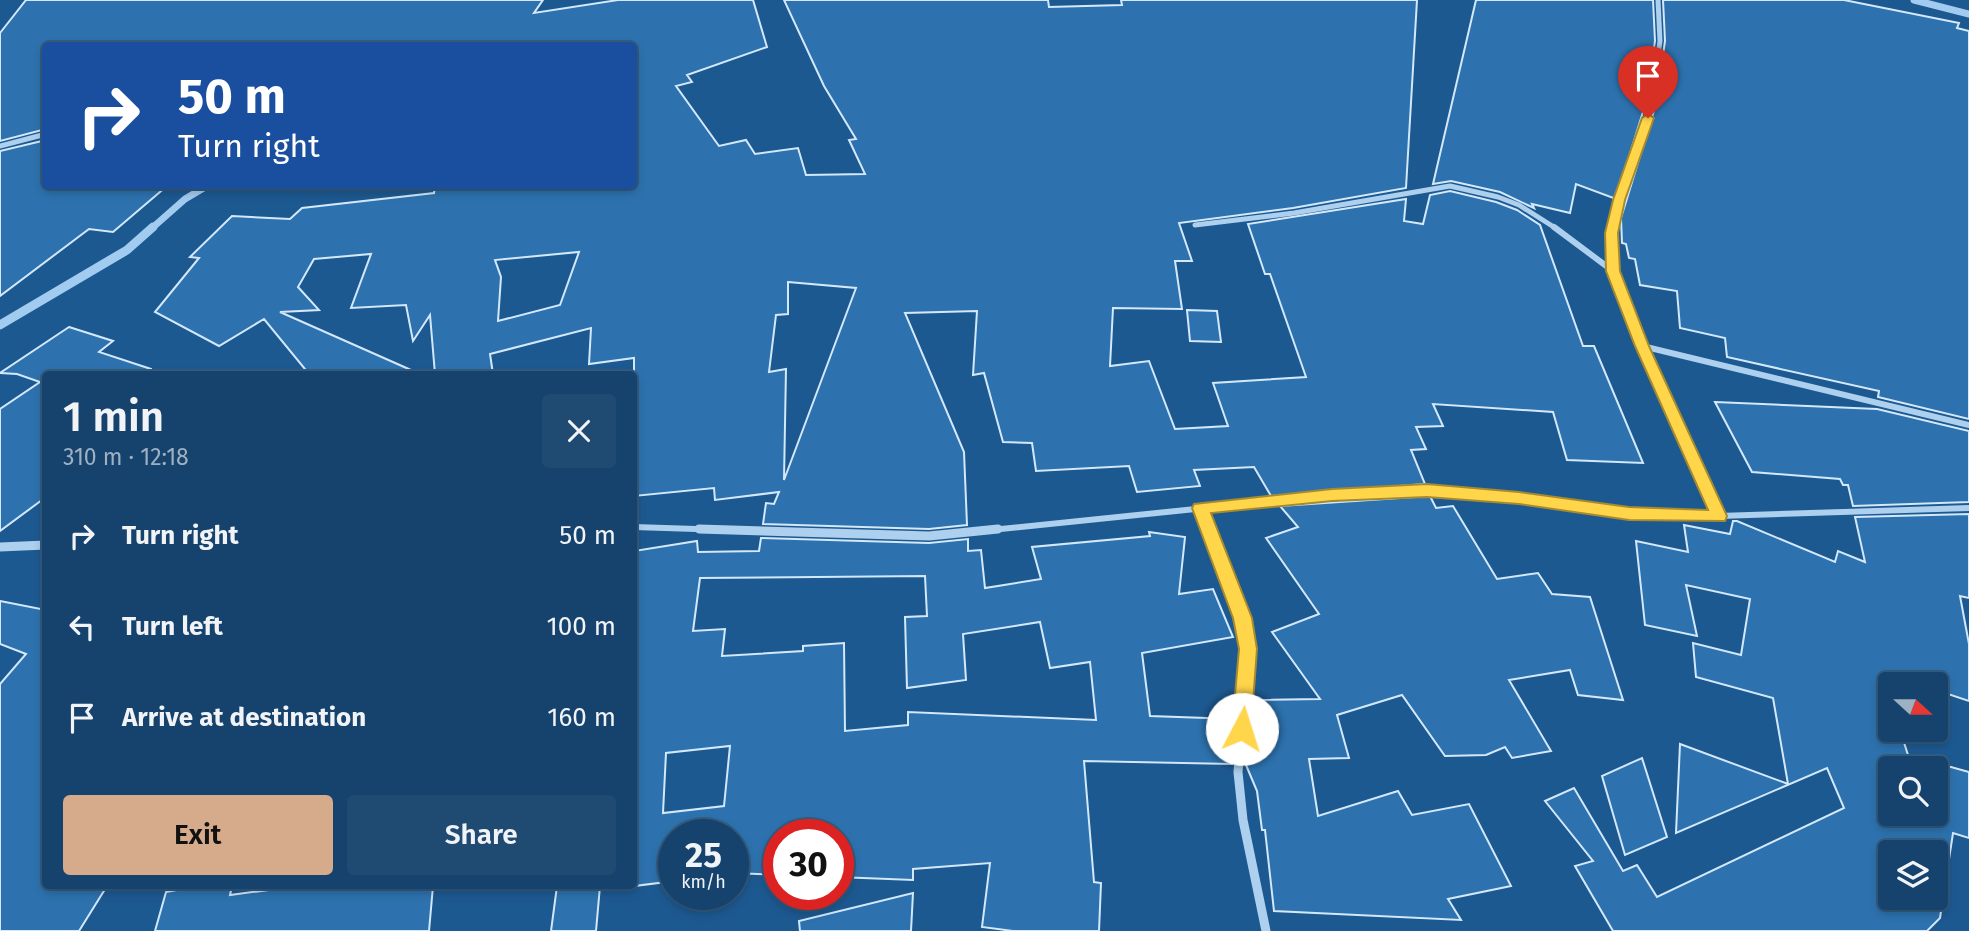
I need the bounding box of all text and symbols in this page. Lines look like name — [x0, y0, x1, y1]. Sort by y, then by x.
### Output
pin — [1618, 46, 1678, 118]
icon: arrive — [1629, 57, 1667, 95]
text: 50 m — [178, 67, 286, 126]
icon: right — [63, 70, 154, 161]
text: Turn right — [178, 127, 320, 165]
text: 1 min — [63, 392, 164, 442]
button: close — [542, 394, 616, 468]
text: 310 m · 12:18 — [63, 443, 189, 471]
icon: right — [63, 517, 101, 555]
text: Turn right — [122, 520, 239, 551]
text: 50 m — [559, 520, 616, 551]
icon: left — [63, 608, 101, 646]
text: Turn left — [122, 611, 223, 642]
text: 100 m — [547, 611, 616, 642]
north arrow — [1878, 672, 1948, 742]
map controls — [1878, 672, 1948, 910]
position arrow — [1205, 692, 1279, 766]
icon: arrive — [63, 699, 101, 737]
text: Arrive at destination — [122, 702, 366, 733]
text: 160 m — [547, 702, 616, 733]
button: search — [1878, 756, 1948, 826]
button: Exit — [63, 795, 333, 875]
button: Share — [347, 795, 616, 875]
speed limit sign: 30 — [763, 819, 854, 910]
text: 25 — [685, 834, 722, 876]
button: layers — [1878, 840, 1948, 910]
text: km/h — [681, 871, 726, 893]

